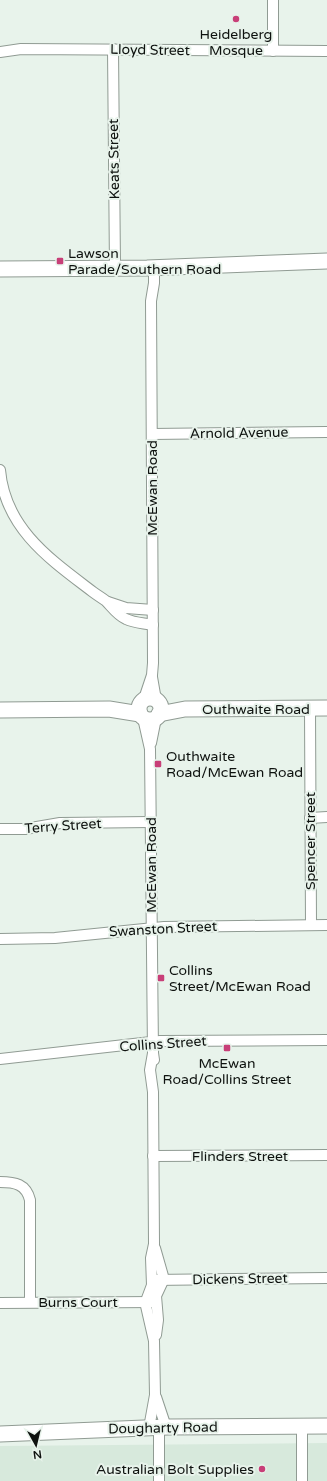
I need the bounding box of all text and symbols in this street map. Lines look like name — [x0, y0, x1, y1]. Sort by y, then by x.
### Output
marker: Heidelberg Mosque — [231, 14, 241, 24]
place label: Heidelberg Mosque — [200, 26, 272, 59]
street label: Lloyd Street — [110, 41, 191, 59]
street label: Keats Street — [105, 118, 123, 200]
place label: Lawson Parade/Southern Road — [68, 245, 221, 278]
marker: Lawson Parade/Southern Road — [55, 256, 65, 266]
street label: Arnold Avenue — [189, 424, 289, 442]
street label: McEwan Road — [144, 440, 161, 536]
street label: Outhwaite Road — [202, 701, 310, 718]
place label: Outhwaite Road/McEwan Road — [166, 748, 303, 781]
marker: Outhwaite Road/McEwan Road — [153, 759, 163, 769]
street label: Spencer Street — [302, 791, 319, 890]
street label: Terry Street — [24, 815, 103, 837]
street label: McEwan Road — [143, 817, 160, 913]
street label: Swanston Street — [109, 918, 218, 940]
place label: Collins Street/McEwan Road — [169, 962, 311, 995]
marker: Collins Street/McEwan Road — [156, 973, 166, 983]
street label: Collins Street — [119, 1032, 208, 1056]
marker: McEwan Road/Collins Street — [222, 1043, 232, 1053]
place label: McEwan Road/Collins Street — [163, 1055, 292, 1088]
street label: Flinders Street — [192, 1148, 289, 1165]
street label: Dickens Street — [192, 1270, 289, 1288]
street label: Burns Court — [38, 1294, 118, 1311]
street label: Dougharty Road — [108, 1419, 218, 1437]
north arrow — [16, 1425, 56, 1465]
text: N — [32, 1447, 43, 1461]
place label: Australian Bolt Supplies — [96, 1461, 254, 1478]
marker: Australian Bolt Supplies — [257, 1464, 267, 1474]

